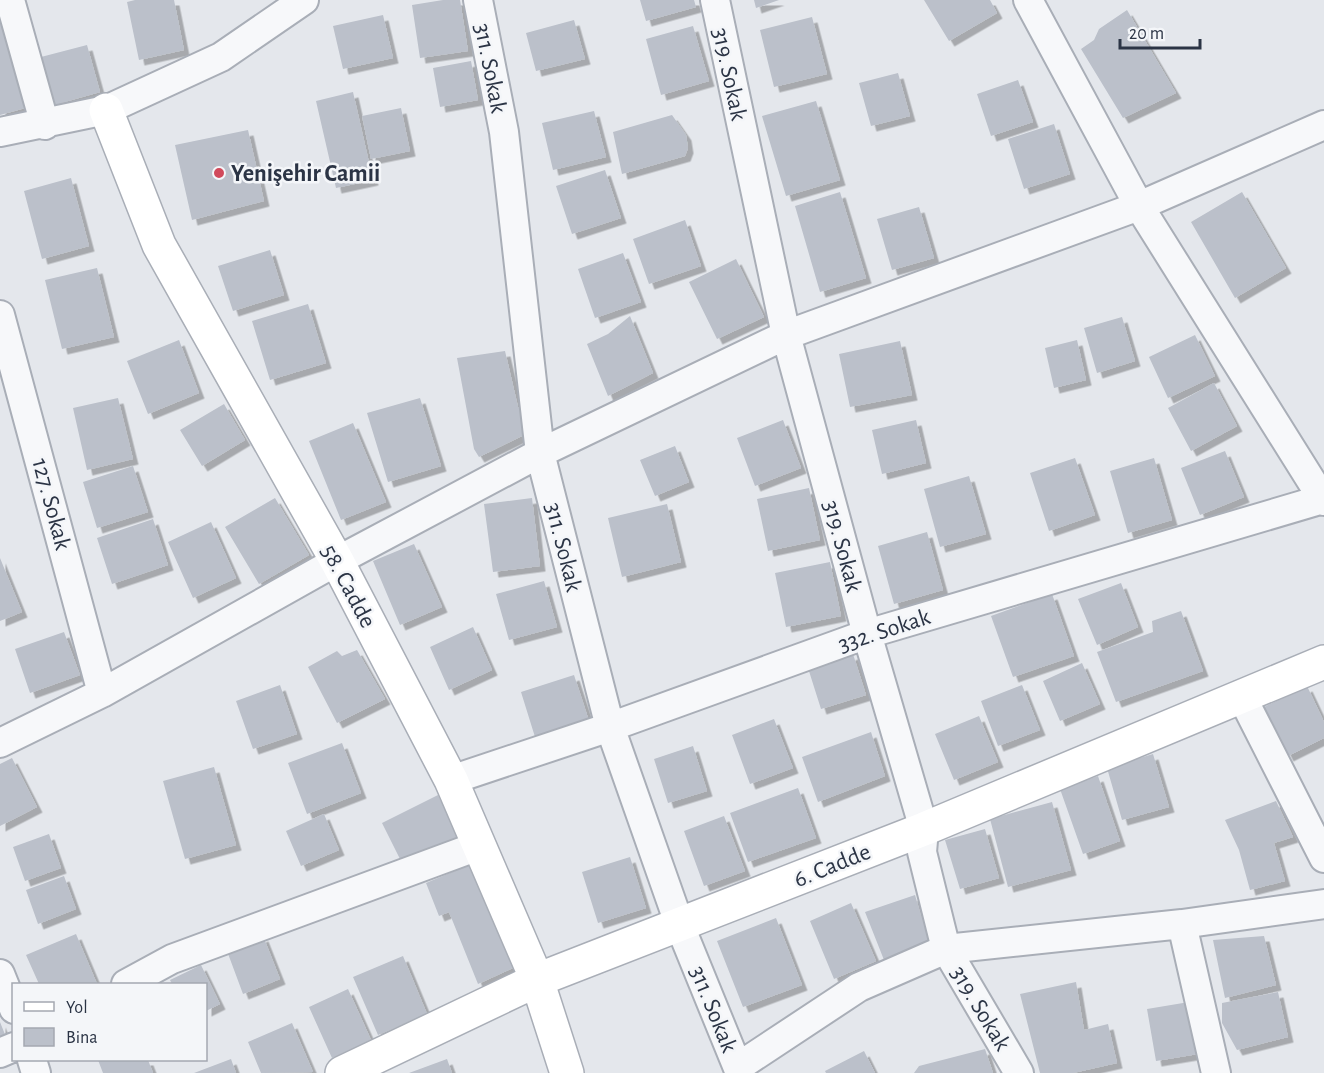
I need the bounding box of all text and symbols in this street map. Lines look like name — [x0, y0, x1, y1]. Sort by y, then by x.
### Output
scale bar — [1120, 12, 1200, 50]
street label: 311. Sokak — [470, 21, 510, 115]
text: 20 m — [1129, 25, 1164, 43]
street label: 319. Sokak — [708, 26, 751, 123]
place label: Yenişehir Camii — [231, 162, 380, 186]
marker: Yenişehir Camii — [212, 166, 226, 180]
street label: 127. Sokak — [27, 456, 75, 553]
street label: 319. Sokak — [818, 498, 866, 595]
street label: 311. Sokak — [540, 500, 586, 594]
street label: 58. Cadde — [316, 541, 380, 632]
street label: 332. Sokak — [835, 605, 933, 657]
street label: 6. Cadde — [791, 840, 874, 892]
street label: 319. Sokak — [946, 962, 1015, 1055]
street label: 311. Sokak — [685, 963, 741, 1056]
legend — [12, 983, 207, 1061]
text: Yol — [66, 999, 88, 1017]
text: Bina — [66, 1029, 98, 1047]

